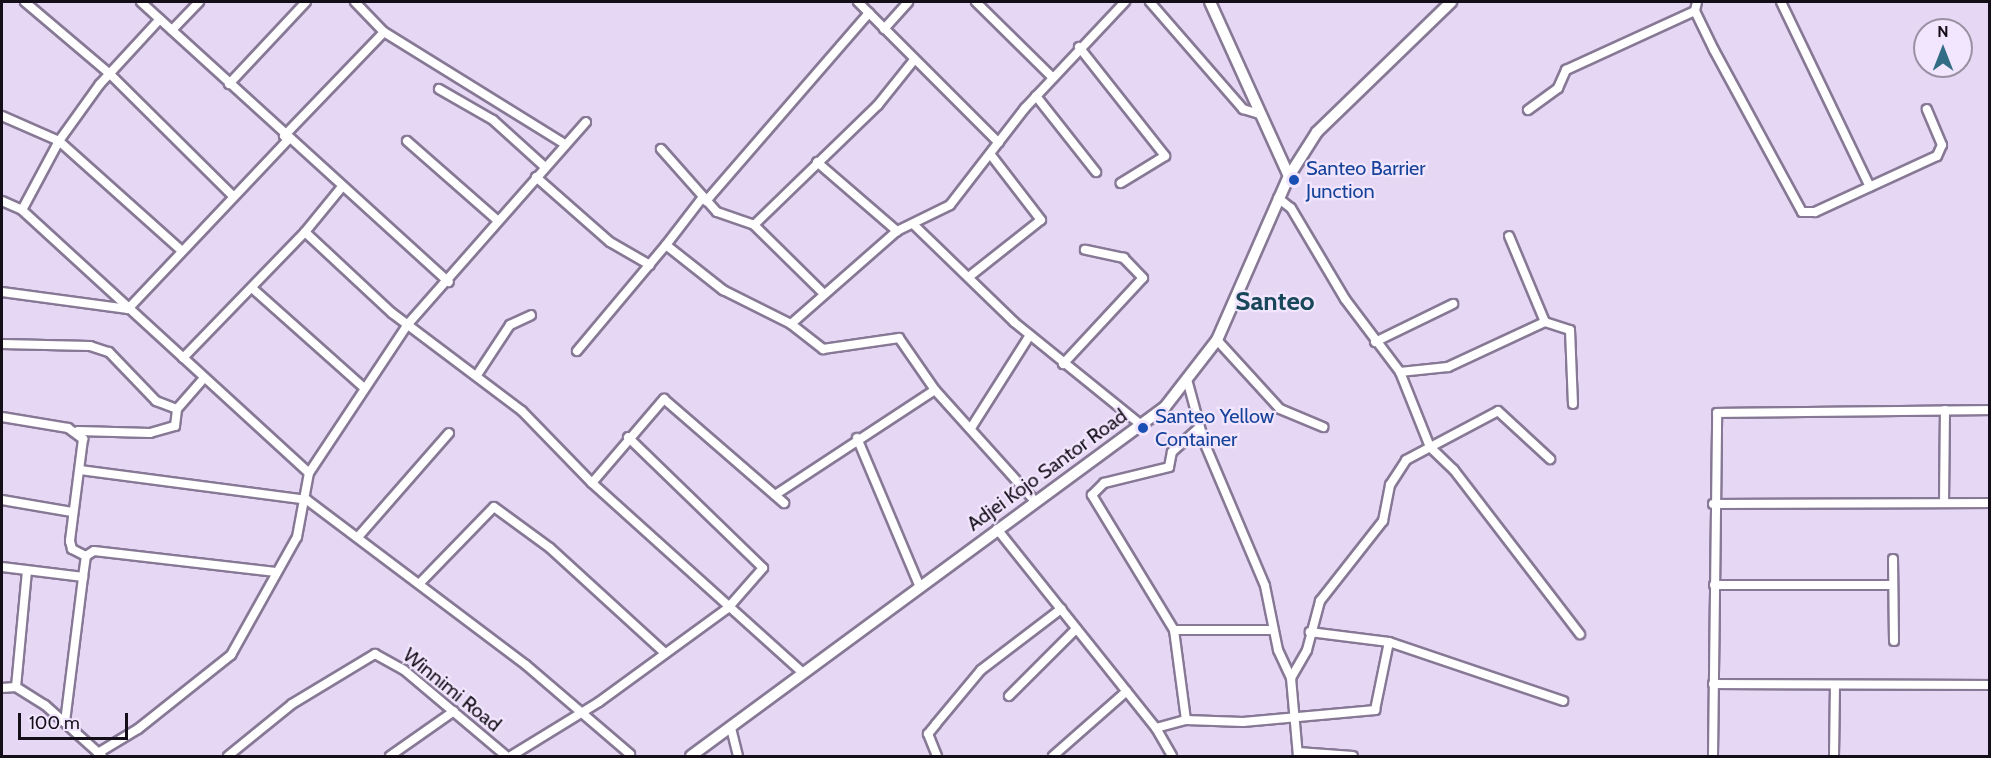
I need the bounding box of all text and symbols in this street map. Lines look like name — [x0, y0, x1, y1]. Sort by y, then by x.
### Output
north arrow — [1913, 18, 1973, 78]
text: N — [1937, 22, 1949, 41]
place label: Santeo Barrier Junction — [1306, 156, 1426, 203]
marker: Santeo Barrier Junction — [1287, 173, 1301, 187]
district label: Santeo — [1235, 286, 1315, 318]
street label: Adjei Kojo Santor Road — [962, 404, 1132, 536]
place label: Santeo Yellow Container — [1155, 404, 1274, 451]
marker: Santeo Yellow Container — [1136, 421, 1150, 435]
street label: Winnimi Road — [398, 643, 506, 737]
scale bar — [21, 701, 130, 739]
text: 100 m — [29, 712, 80, 734]

